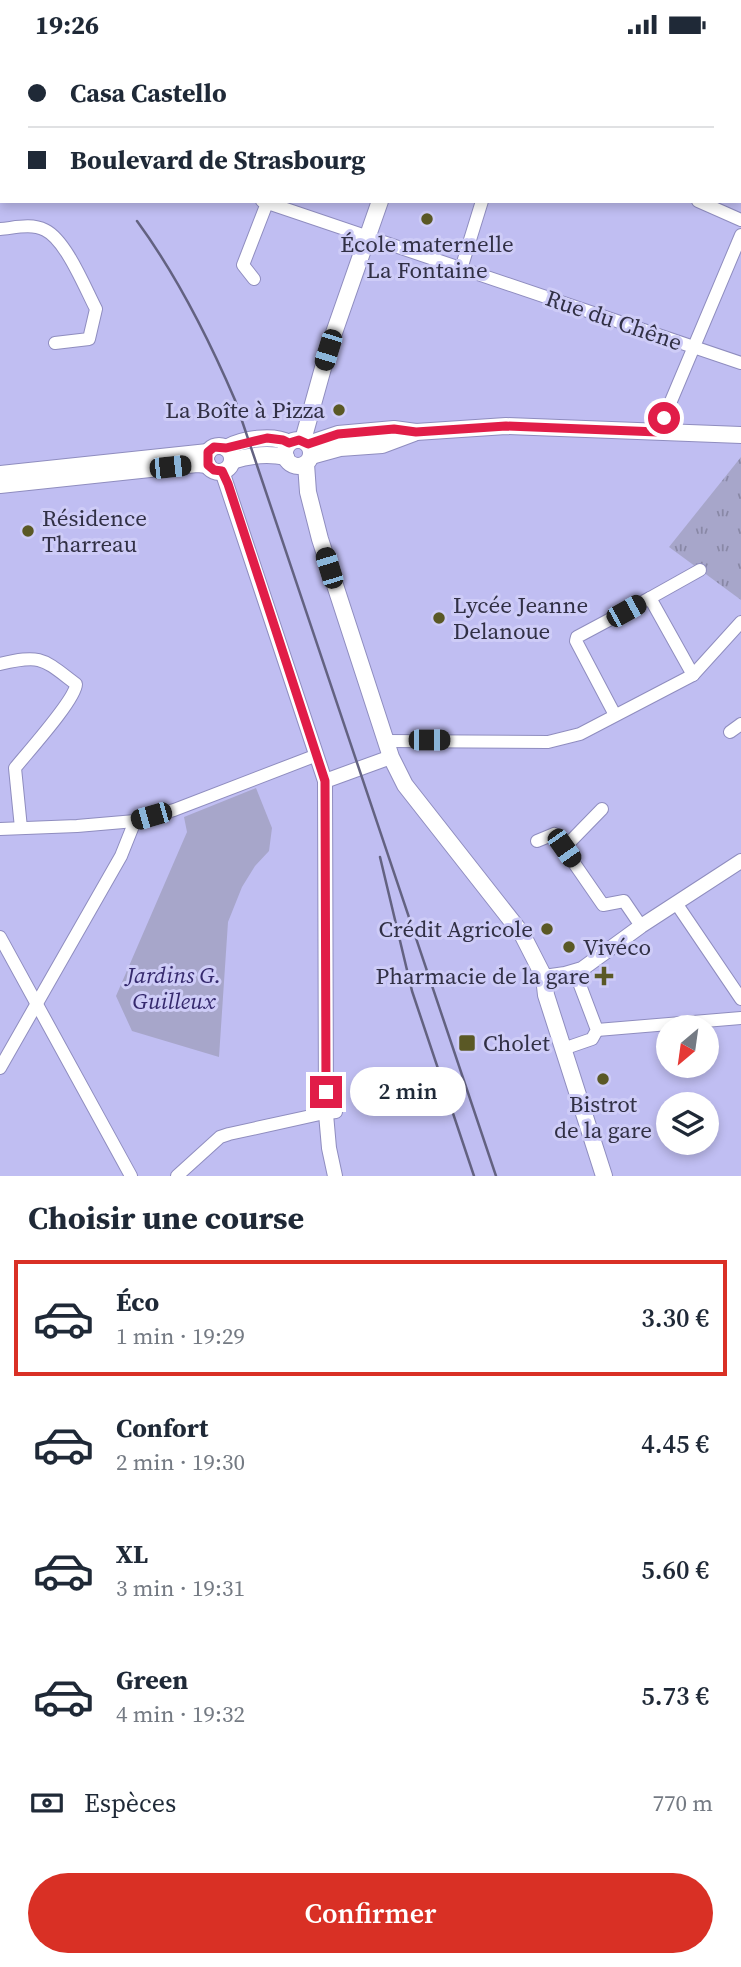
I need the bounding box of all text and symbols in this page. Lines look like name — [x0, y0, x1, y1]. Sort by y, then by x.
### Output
text: 19:26 — [35, 7, 99, 43]
text: Casa Castello — [70, 75, 227, 111]
text: Boulevard de Strasbourg — [70, 142, 365, 178]
marker: École maternelle La Fontaine — [419, 211, 435, 227]
place label: École maternelle La Fontaine — [340, 228, 514, 286]
street label: Rue du Chêne — [542, 282, 686, 358]
car — [312, 327, 345, 373]
place label: La Boîte à Pizza — [165, 394, 325, 426]
marker: La Boîte à Pizza — [331, 402, 347, 418]
route start — [648, 402, 680, 434]
car — [149, 454, 192, 480]
place label: Résidence Tharreau — [42, 502, 147, 560]
marker: Résidence Tharreau — [20, 523, 36, 539]
car — [313, 545, 346, 591]
place label: Lycée Jeanne Delanoue — [453, 589, 588, 647]
car — [603, 592, 650, 630]
marker: Lycée Jeanne Delanoue — [431, 610, 447, 626]
car — [409, 730, 451, 751]
car — [128, 800, 175, 832]
car — [544, 825, 585, 871]
place label: Crédit Agricole — [379, 913, 533, 945]
marker: Crédit Agricole — [539, 921, 555, 937]
place label: Vivéco — [583, 931, 651, 963]
marker: Vivéco — [561, 939, 577, 955]
park label: Jardins G. Guilleux — [124, 959, 221, 1017]
place label: Pharmacie de la gare — [376, 960, 590, 992]
marker: Pharmacie de la gare — [596, 968, 612, 984]
north arrow — [656, 1015, 719, 1078]
map controls — [656, 1015, 719, 1155]
place label: Cholet — [483, 1027, 550, 1059]
marker: Cholet — [457, 1033, 477, 1053]
callout: 2 min — [350, 1067, 466, 1117]
marker: Bistrot de la gare — [595, 1071, 611, 1087]
text: 2 min — [378, 1075, 438, 1107]
route end — [310, 1076, 342, 1108]
place label: Bistrot de la gare — [554, 1088, 652, 1146]
button: layers — [656, 1092, 719, 1155]
text: Choisir une course — [28, 1196, 304, 1240]
text: Éco — [116, 1284, 159, 1320]
icon: car — [32, 1287, 95, 1350]
text: 3.30 € — [641, 1300, 709, 1336]
text: 1 min · 19:29 — [116, 1320, 245, 1352]
text: Confort — [116, 1410, 208, 1446]
icon: car — [32, 1413, 95, 1476]
text: 4.45 € — [641, 1426, 709, 1462]
text: 2 min · 19:30 — [116, 1446, 245, 1478]
text: XL — [116, 1536, 148, 1572]
icon: car — [32, 1539, 95, 1602]
text: 5.60 € — [641, 1552, 709, 1588]
text: 3 min · 19:31 — [116, 1572, 245, 1604]
text: Green — [116, 1662, 188, 1698]
icon: car — [32, 1665, 95, 1728]
text: 5.73 € — [641, 1678, 709, 1714]
text: 4 min · 19:32 — [116, 1698, 245, 1730]
icon: cash — [28, 1784, 66, 1822]
text: Espèces — [84, 1785, 176, 1821]
text: 770 m — [652, 1787, 713, 1819]
button: Confirmer — [28, 1873, 713, 1953]

